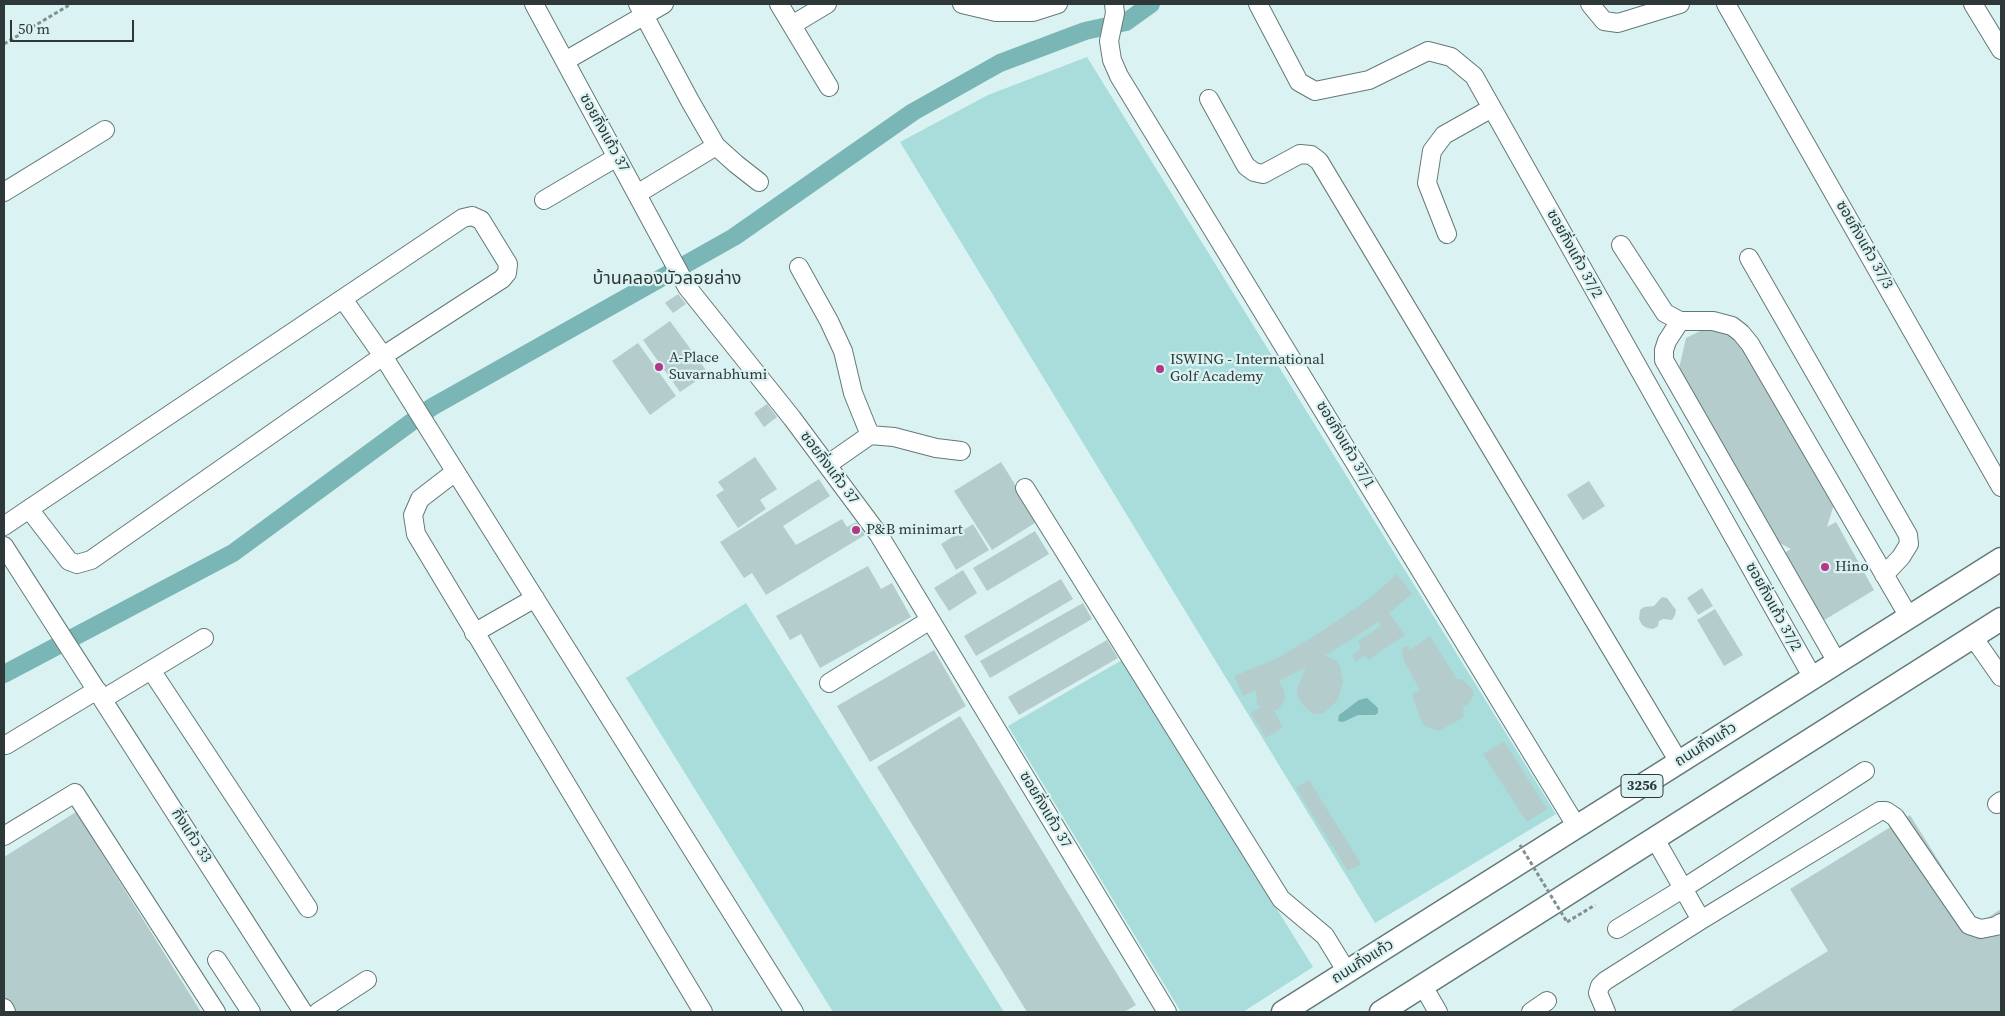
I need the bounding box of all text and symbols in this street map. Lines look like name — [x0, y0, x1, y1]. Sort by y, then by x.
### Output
scale bar — [12, 10, 136, 42]
text: 50 m — [18, 18, 50, 39]
street label: ซอยกิ่งแก้ว 37 — [575, 91, 633, 175]
street label: ซอยกิ่งแก้ว 37/3 — [1832, 198, 1896, 292]
street label: ซอยกิ่งแก้ว 37/2 — [1542, 206, 1606, 302]
district label: บ้านคลองบัวลอยล่าง — [593, 268, 741, 290]
place label: A-Place Suvarnabhumi — [669, 349, 767, 384]
place label: ISWING - International Golf Academy — [1170, 351, 1324, 386]
marker: A-Place Suvarnabhumi — [653, 361, 665, 373]
marker: ISWING - International Golf Academy — [1154, 363, 1166, 375]
street label: ซอยกิ่งแก้ว 37/1 — [1312, 398, 1378, 492]
street label: ซอยกิ่งแก้ว 37 — [796, 428, 862, 508]
place label: P&B minimart — [866, 521, 963, 539]
marker: P&B minimart — [850, 524, 862, 536]
place label: Hino — [1835, 558, 1869, 576]
street label: ซอยกิ่งแก้ว 37/2 — [1741, 559, 1805, 655]
marker: Hino — [1819, 561, 1831, 573]
street label: ถนนกิ่งแก้ว — [1672, 719, 1740, 771]
street label: ซอยกิ่งแก้ว 37 — [1015, 768, 1075, 852]
road number: 3256 — [1621, 774, 1663, 798]
street label: กิ่งแก้ว 33 — [167, 806, 215, 866]
street label: ถนนกิ่งแก้ว — [1329, 936, 1397, 988]

